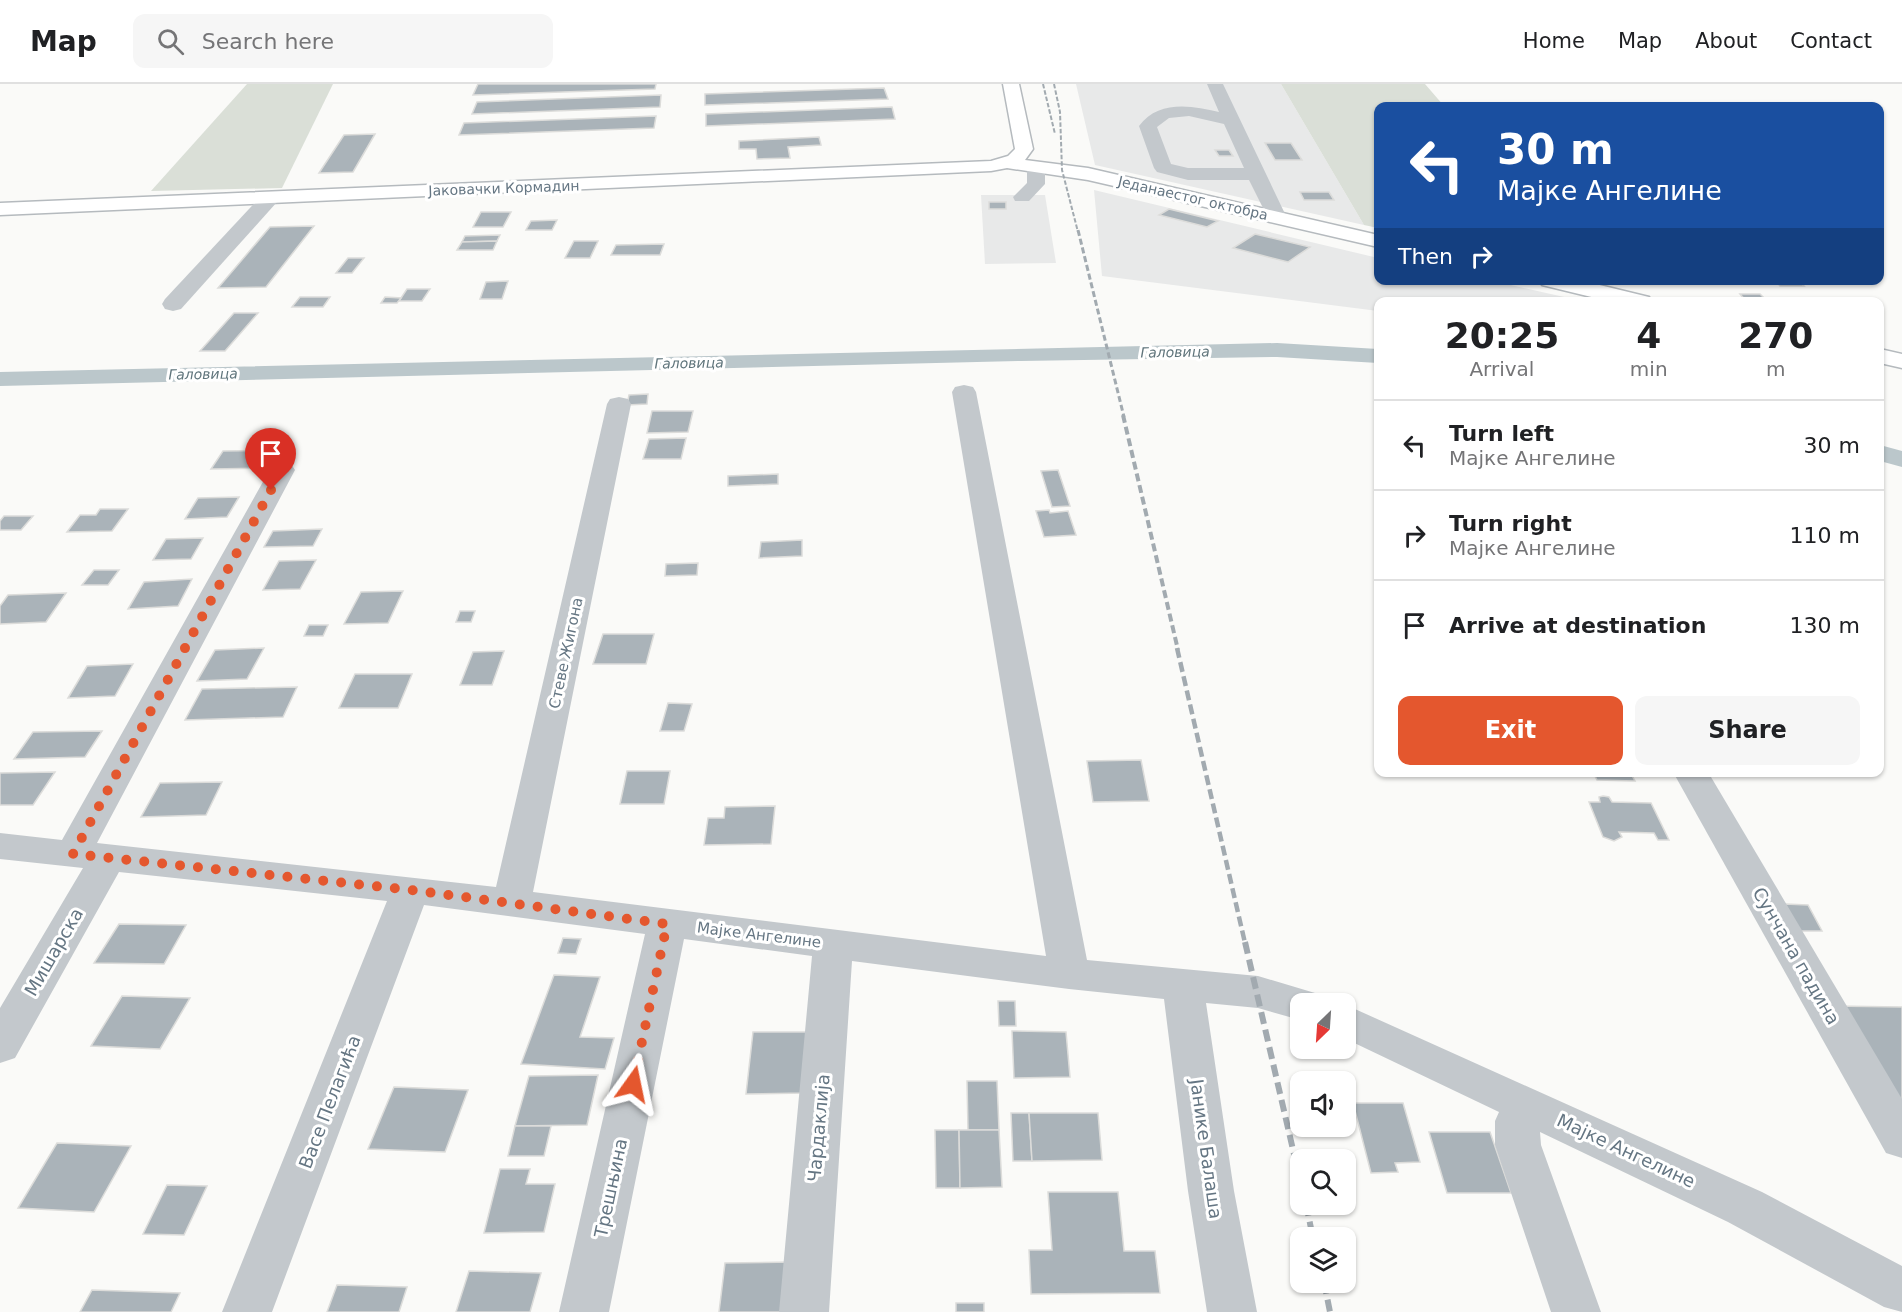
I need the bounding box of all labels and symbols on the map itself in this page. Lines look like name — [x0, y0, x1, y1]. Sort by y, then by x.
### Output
street label: Једанаестог октобра — [1115, 173, 1270, 223]
street label: Јаковачки Кормадин — [427, 177, 580, 199]
water label: Галовица — [1140, 343, 1210, 361]
water label: Галовица — [654, 354, 724, 372]
water label: Галовица — [168, 365, 238, 383]
pin — [245, 428, 296, 490]
street label: Стеве Жигона — [545, 596, 587, 710]
street label: Сунчана падина — [1749, 883, 1844, 1028]
street label: Мишарска — [20, 904, 87, 999]
street label: Мајке Ангелине — [696, 918, 822, 952]
north arrow — [1290, 993, 1356, 1059]
street label: Васе Пелагића — [294, 1032, 365, 1171]
position arrow — [601, 1052, 665, 1116]
street label: Чардаклија — [803, 1073, 834, 1183]
street label: Јанике Балаша — [1186, 1077, 1227, 1220]
street label: Мајке Ангелине — [1554, 1109, 1699, 1192]
street label: Трешњина — [590, 1136, 631, 1240]

